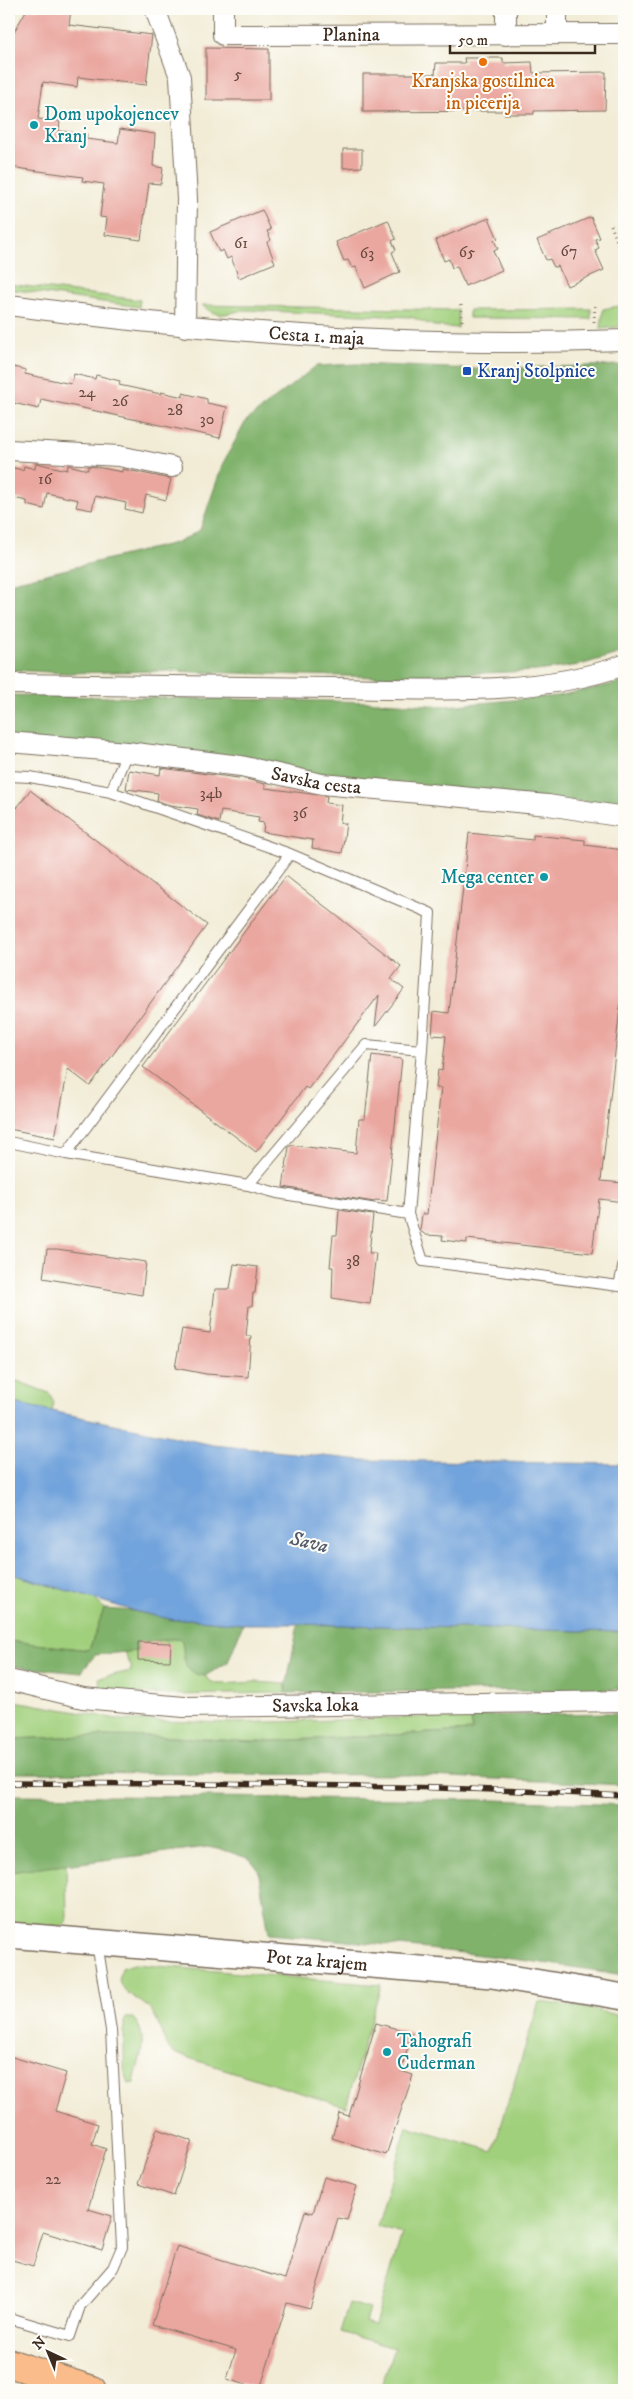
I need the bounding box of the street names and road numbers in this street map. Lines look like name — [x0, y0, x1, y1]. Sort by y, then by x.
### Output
street label: Planina — [322, 23, 380, 46]
street label: Cesta 1. maja — [268, 321, 365, 350]
street label: Savska cesta — [269, 762, 362, 799]
street label: Savska loka — [272, 1693, 359, 1717]
street label: Pot za krajem — [265, 1945, 369, 1976]

